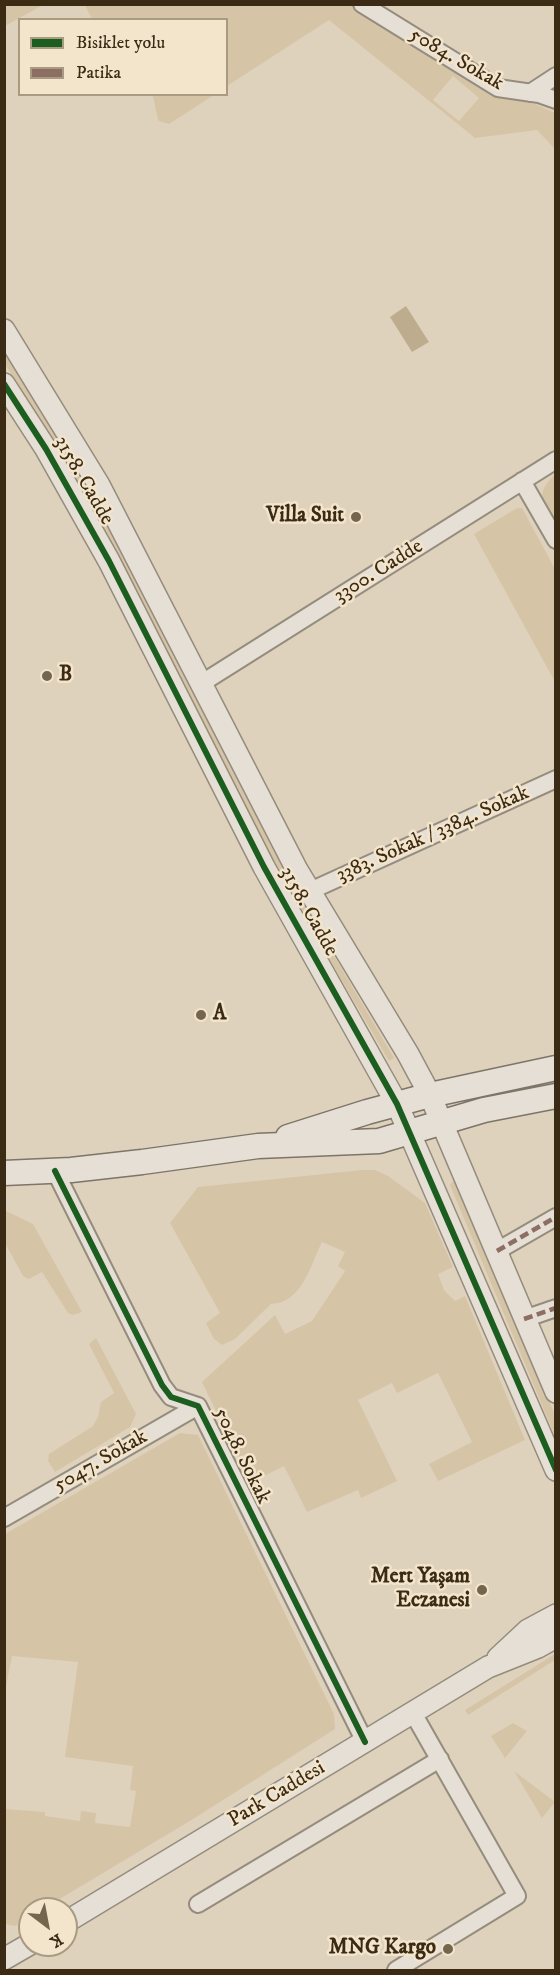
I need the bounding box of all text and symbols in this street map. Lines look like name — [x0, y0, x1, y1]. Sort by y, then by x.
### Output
legend — [18, 18, 228, 96]
street label: 5084. Sokak — [404, 23, 508, 97]
text: Bisiklet yolu — [76, 32, 165, 54]
text: Patika — [76, 62, 121, 84]
street label: 3158. Cadde — [48, 432, 118, 530]
place label: Villa Suit — [266, 504, 344, 530]
marker: Villa Suit — [349, 510, 363, 524]
street label: 3300. Cadde — [330, 535, 428, 609]
place label: B — [59, 663, 72, 689]
marker: B — [40, 669, 54, 683]
street label: 3383. Sokak / 3384. Sokak — [333, 781, 533, 889]
street label: 3158. Cadde — [273, 863, 343, 961]
place label: A — [213, 1002, 226, 1028]
marker: A — [194, 1008, 208, 1022]
street label: 5048. Sokak — [207, 1403, 275, 1509]
street label: 5047. Sokak — [50, 1425, 152, 1499]
place label: Mert Yaşam Eczanesi — [371, 1565, 470, 1615]
marker: Mert Yaşam Eczanesi — [475, 1583, 489, 1597]
street label: Park Caddesi — [224, 1756, 330, 1834]
north arrow — [18, 1897, 78, 1957]
text: K — [46, 1929, 67, 1952]
place label: MNG Kargo — [329, 1936, 436, 1962]
marker: MNG Kargo — [441, 1942, 455, 1956]

